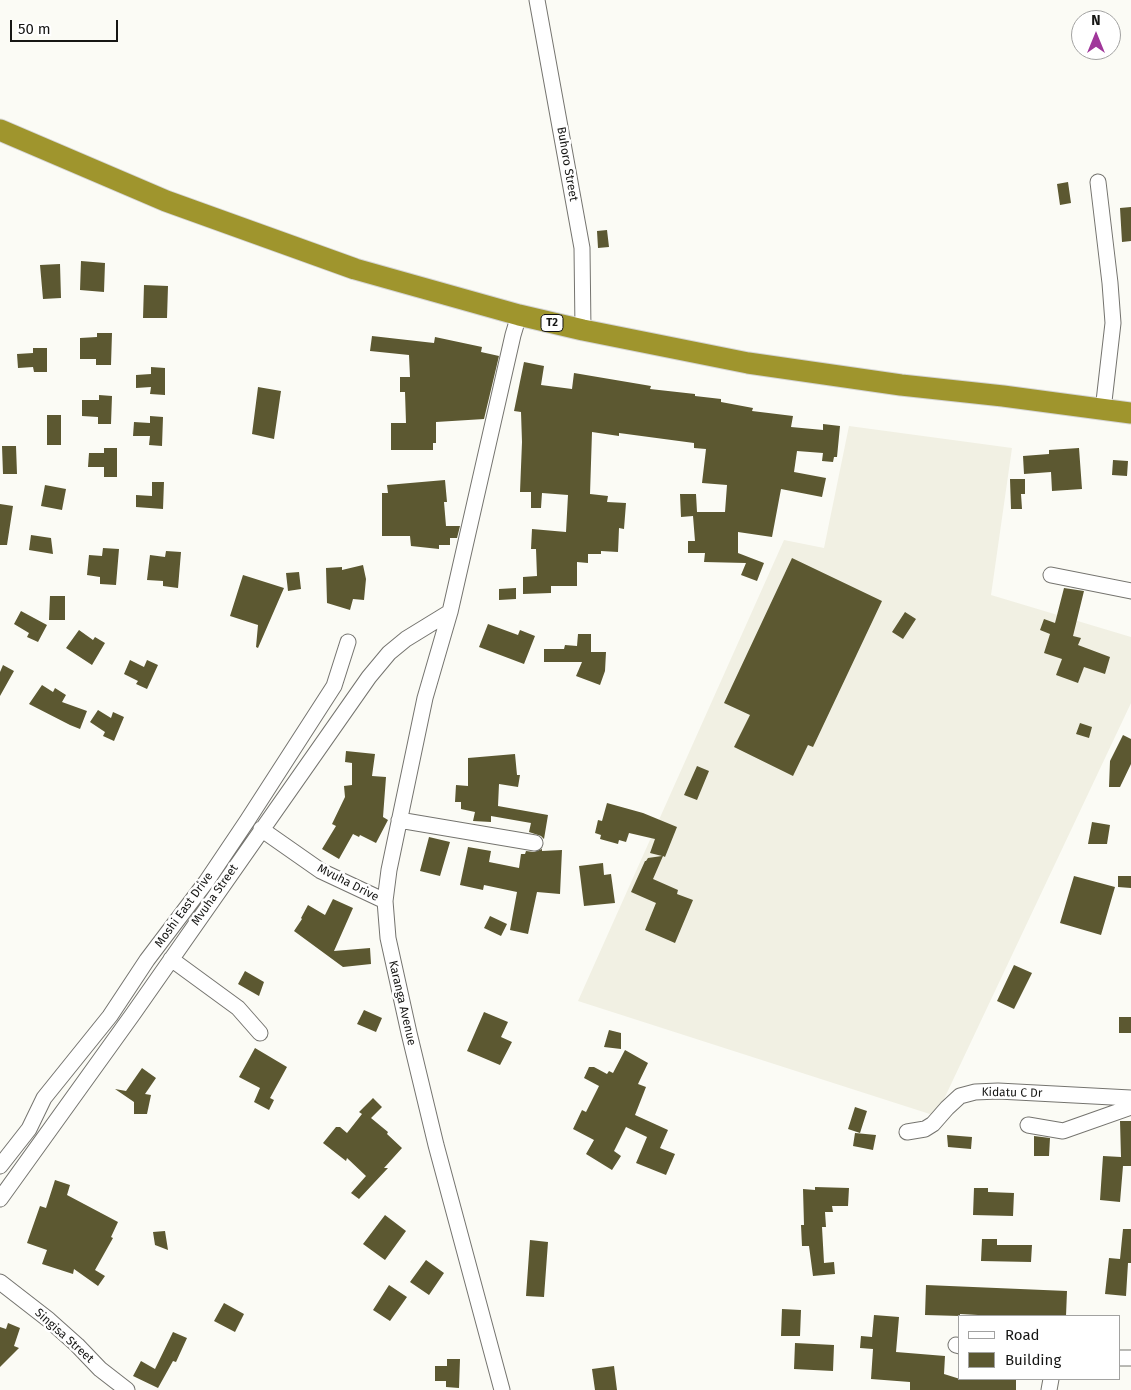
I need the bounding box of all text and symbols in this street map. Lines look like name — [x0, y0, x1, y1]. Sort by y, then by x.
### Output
scale bar — [12, 10, 120, 42]
north arrow — [1071, 10, 1121, 60]
text: N — [1091, 12, 1101, 29]
text: 50 m — [18, 20, 51, 38]
street label: Buhoro Street — [553, 126, 581, 202]
road number: T2 — [541, 314, 563, 332]
street label: Mvuha Drive — [315, 861, 381, 905]
street label: Mvuha Street — [189, 862, 241, 928]
street label: Moshi East Drive — [152, 870, 216, 950]
street label: Karanga Avenue — [385, 959, 419, 1047]
street label: Kidatu C Dr — [981, 1085, 1043, 1101]
street label: Singisa Street — [32, 1306, 96, 1366]
legend — [958, 1315, 1121, 1380]
text: Road — [1005, 1326, 1040, 1344]
text: Building — [1005, 1351, 1061, 1369]

